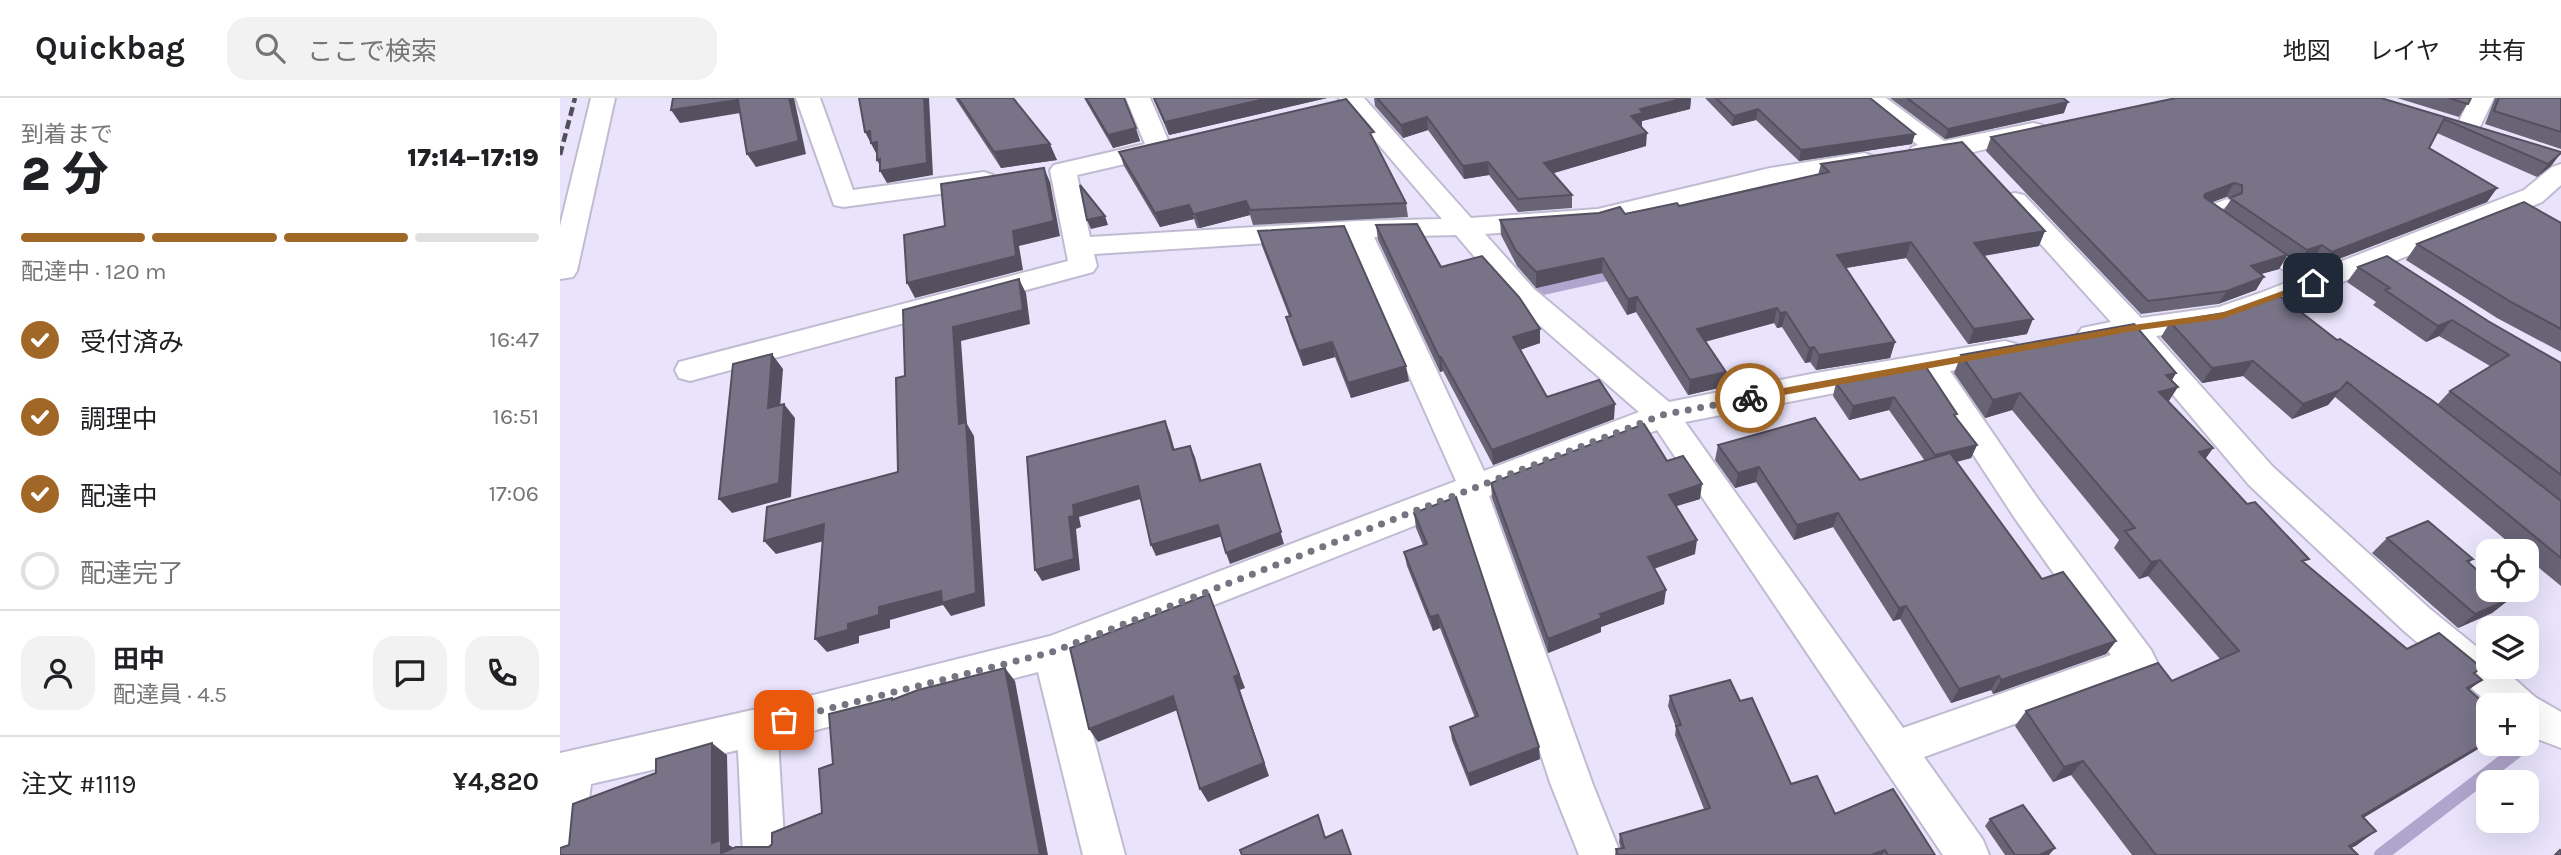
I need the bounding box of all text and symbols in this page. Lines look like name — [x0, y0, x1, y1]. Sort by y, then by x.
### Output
search box — [227, 17, 717, 80]
text: Quickbag — [35, 29, 185, 67]
icon: search — [251, 29, 289, 67]
text: ここで検索 — [307, 36, 437, 67]
text: 地図 — [2283, 37, 2331, 65]
text: レイヤ — [2369, 37, 2440, 65]
text: 共有 — [2478, 37, 2526, 65]
text: 到着まで — [21, 121, 113, 148]
text: 17:14–17:19 — [407, 142, 539, 173]
text: 2 分 — [21, 148, 108, 202]
pin — [2283, 253, 2343, 313]
text: 配達中 · 120 m — [21, 258, 167, 285]
icon: home — [2294, 264, 2332, 302]
icon: check — [21, 321, 59, 359]
text: 16:47 — [489, 326, 539, 353]
text: 受付済み — [80, 327, 184, 358]
courier — [1715, 363, 1785, 433]
icon: bike — [1731, 379, 1769, 417]
icon: check — [21, 398, 59, 436]
text: 16:51 — [492, 403, 539, 430]
text: 調理中 — [80, 404, 158, 435]
icon: check — [21, 475, 59, 513]
text: 17:06 — [488, 480, 539, 507]
text: 配達中 — [80, 481, 158, 512]
map controls — [2476, 539, 2539, 833]
button: locate — [2476, 539, 2539, 602]
text: 配達完了 — [80, 558, 184, 589]
button: layers — [2476, 616, 2539, 679]
button: person — [21, 636, 95, 710]
button: chat — [373, 636, 447, 710]
button: phone — [465, 636, 539, 710]
text: 田中 — [113, 644, 165, 675]
text: 配達員 · 4.5 — [113, 681, 227, 708]
pin — [754, 690, 814, 750]
button: + — [2476, 693, 2539, 756]
icon: bag — [765, 701, 803, 739]
text: ¥4,820 — [453, 766, 539, 797]
text: 注文 #1119 — [21, 769, 136, 800]
button: − — [2476, 770, 2539, 833]

